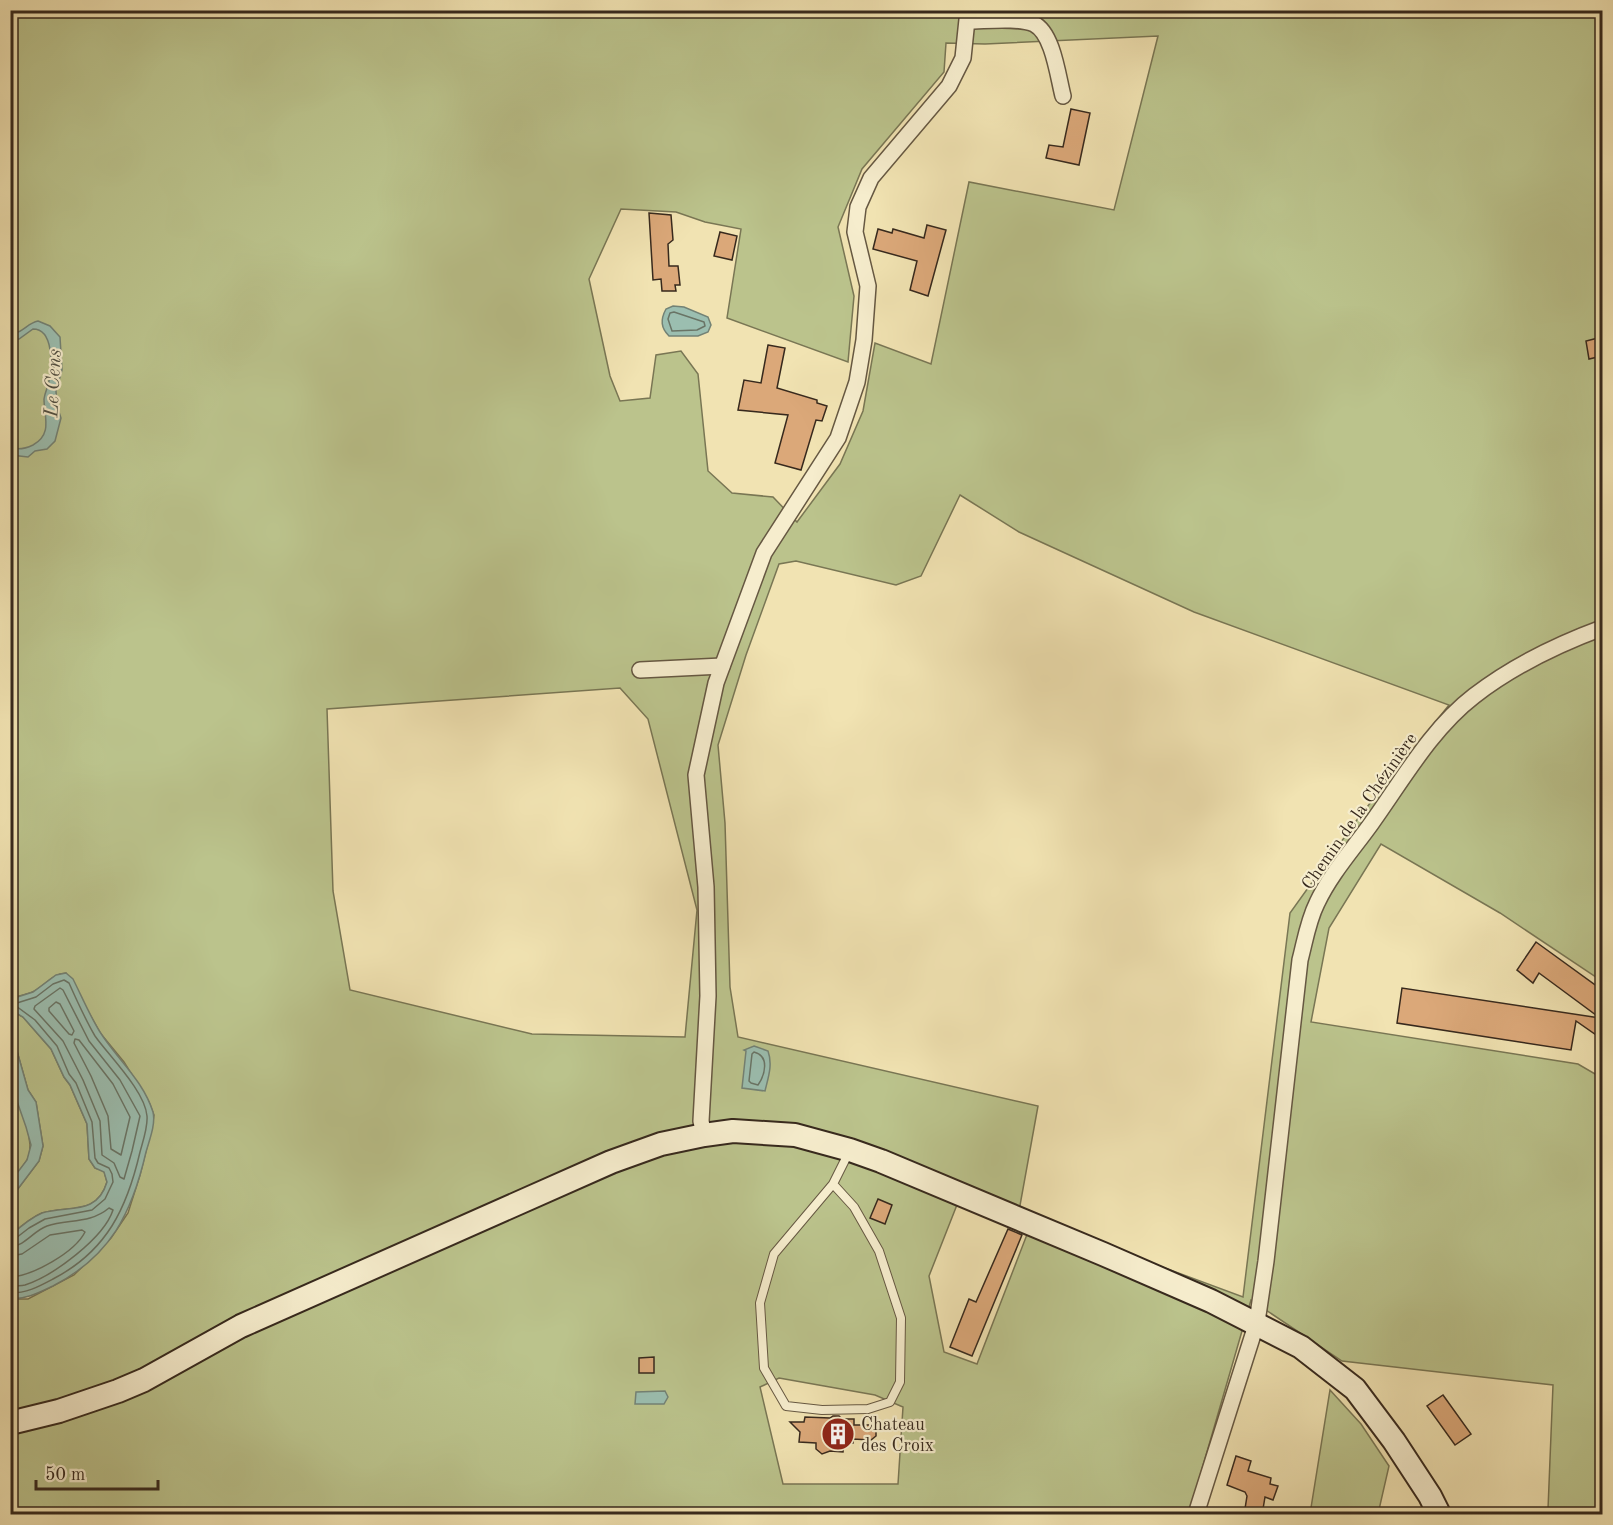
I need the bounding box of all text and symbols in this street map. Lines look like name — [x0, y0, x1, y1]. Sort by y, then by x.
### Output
water label: Le Cens — [42, 348, 66, 419]
street label: Chemin de la Chézinière — [1299, 730, 1421, 893]
building icon: Chateau des Croix — [820, 1416, 856, 1452]
place label: Chateau des Croix — [861, 1416, 934, 1455]
scale bar — [36, 1453, 158, 1491]
text: 50 m — [45, 1466, 85, 1484]

